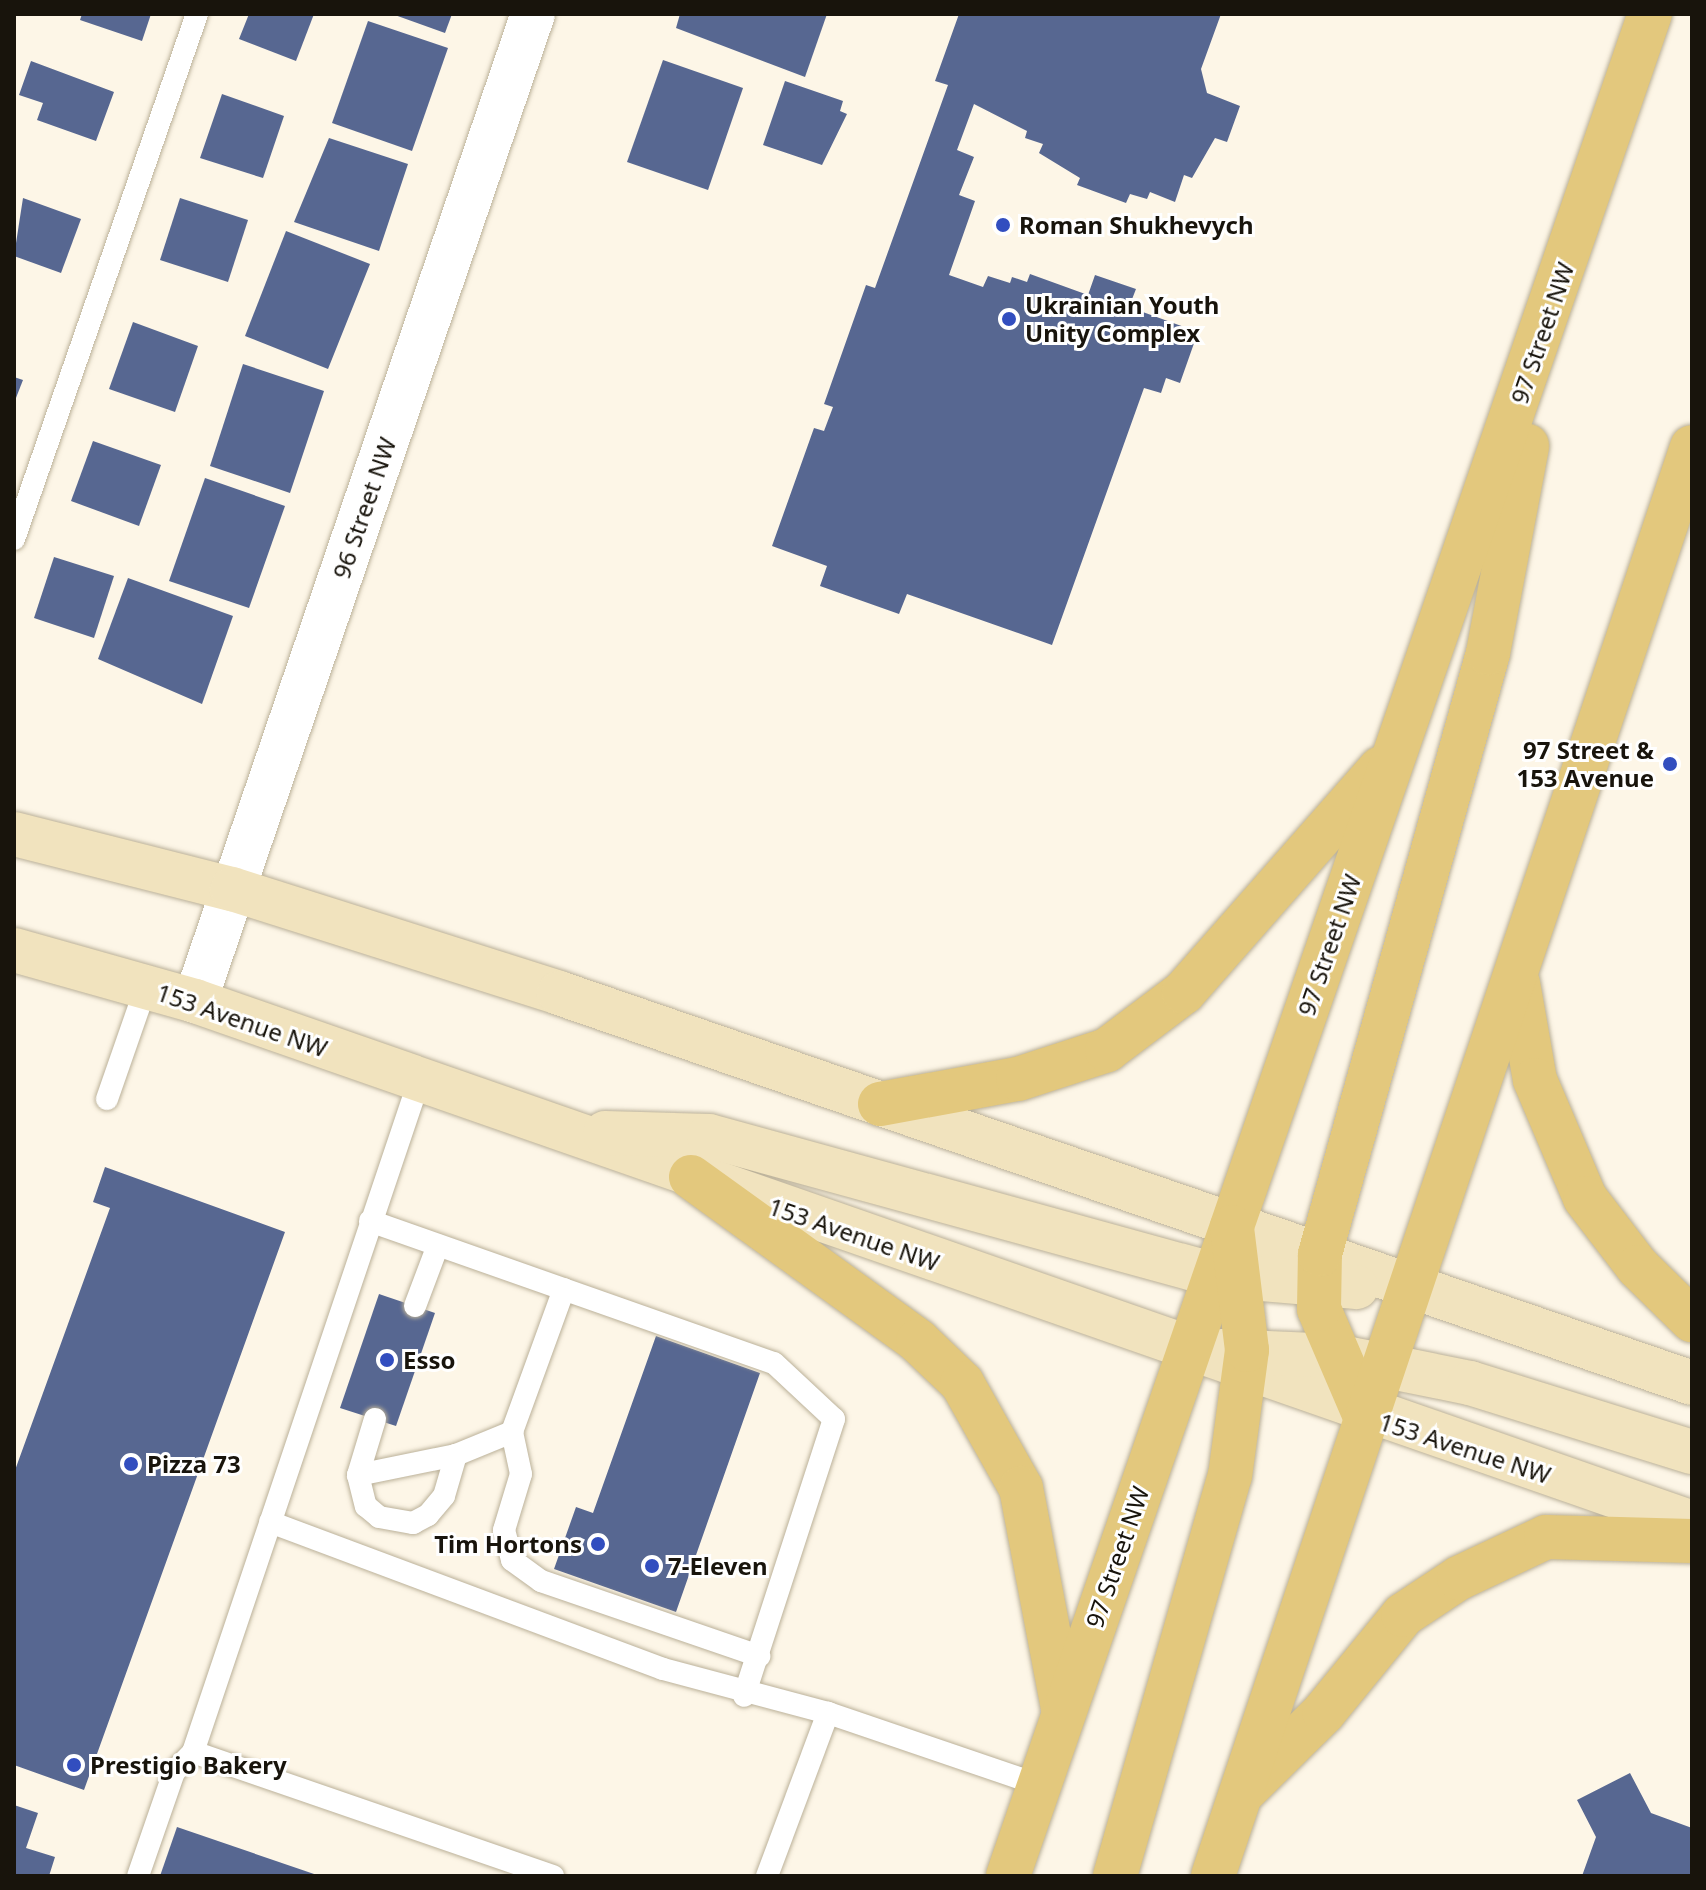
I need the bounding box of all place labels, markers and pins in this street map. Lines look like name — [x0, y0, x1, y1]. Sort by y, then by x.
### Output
place label: Roman Shukhevych — [1019, 211, 1254, 239]
marker: Roman Shukhevych — [994, 216, 1012, 234]
place label: Ukrainian Youth Unity Complex — [1025, 291, 1219, 347]
marker: Ukrainian Youth Unity Complex — [1000, 310, 1018, 328]
place label: 97 Street & 153 Avenue — [1516, 736, 1654, 792]
marker: 97 Street & 153 Avenue — [1661, 755, 1679, 773]
place label: Esso — [403, 1346, 456, 1374]
marker: Esso — [378, 1351, 396, 1369]
place label: Pizza 73 — [147, 1450, 241, 1478]
marker: Pizza 73 — [122, 1455, 140, 1473]
place label: Tim Hortons — [434, 1530, 582, 1558]
marker: Tim Hortons — [589, 1535, 607, 1553]
place label: 7-Eleven — [668, 1552, 767, 1580]
marker: 7-Eleven — [643, 1557, 661, 1575]
place label: Prestigio Bakery — [90, 1751, 287, 1779]
marker: Prestigio Bakery — [65, 1756, 83, 1774]

